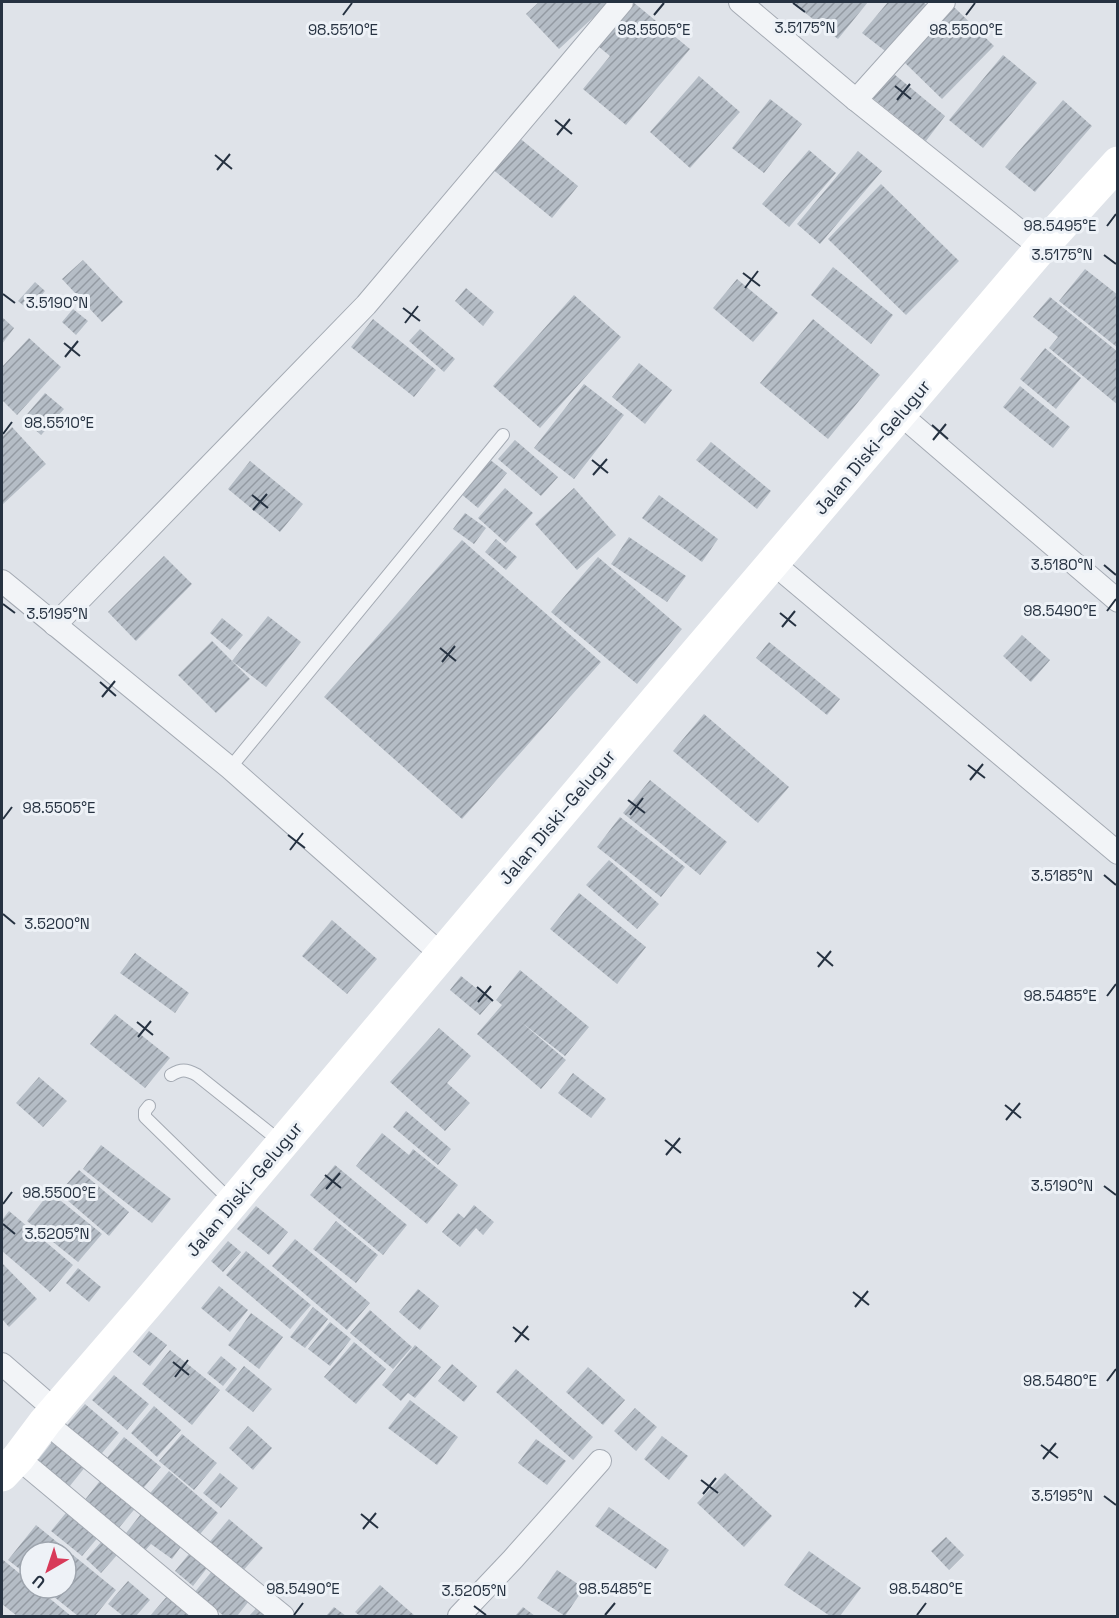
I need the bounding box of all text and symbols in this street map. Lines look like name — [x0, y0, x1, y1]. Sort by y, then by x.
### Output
text: 3.5175°N — [774, 18, 836, 37]
text: 98.5510°E — [308, 20, 378, 39]
text: 98.5505°E — [617, 20, 691, 39]
text: 98.5500°E — [929, 20, 1003, 39]
text: 98.5495°E — [1023, 216, 1097, 235]
text: 3.5175°N — [1031, 245, 1093, 264]
text: 3.5190°N — [26, 293, 88, 312]
street label: Jalan Diski–Gelugur — [809, 375, 935, 519]
text: 98.5510°E — [24, 413, 94, 432]
text: 3.5180°N — [1031, 555, 1093, 574]
text: 98.5490°E — [1023, 601, 1097, 620]
text: 3.5195°N — [26, 604, 88, 623]
street label: Jalan Diski–Gelugur — [494, 745, 620, 889]
text: 98.5505°E — [22, 798, 96, 817]
text: 3.5185°N — [1031, 866, 1093, 885]
text: 3.5200°N — [24, 914, 90, 933]
text: 98.5485°E — [1023, 986, 1097, 1005]
street label: Jalan Diski–Gelugur — [181, 1117, 307, 1261]
text: 3.5190°N — [1031, 1176, 1093, 1195]
text: 98.5500°E — [22, 1183, 96, 1202]
text: 3.5205°N — [24, 1224, 90, 1243]
text: 98.5480°E — [1023, 1371, 1097, 1390]
text: 3.5195°N — [1031, 1486, 1093, 1505]
north arrow — [18, 1540, 78, 1600]
text: U — [28, 1570, 50, 1593]
text: 98.5490°E — [266, 1579, 340, 1598]
text: 98.5485°E — [578, 1579, 652, 1598]
text: 98.5480°E — [889, 1579, 963, 1598]
text: 3.5205°N — [441, 1581, 507, 1600]

